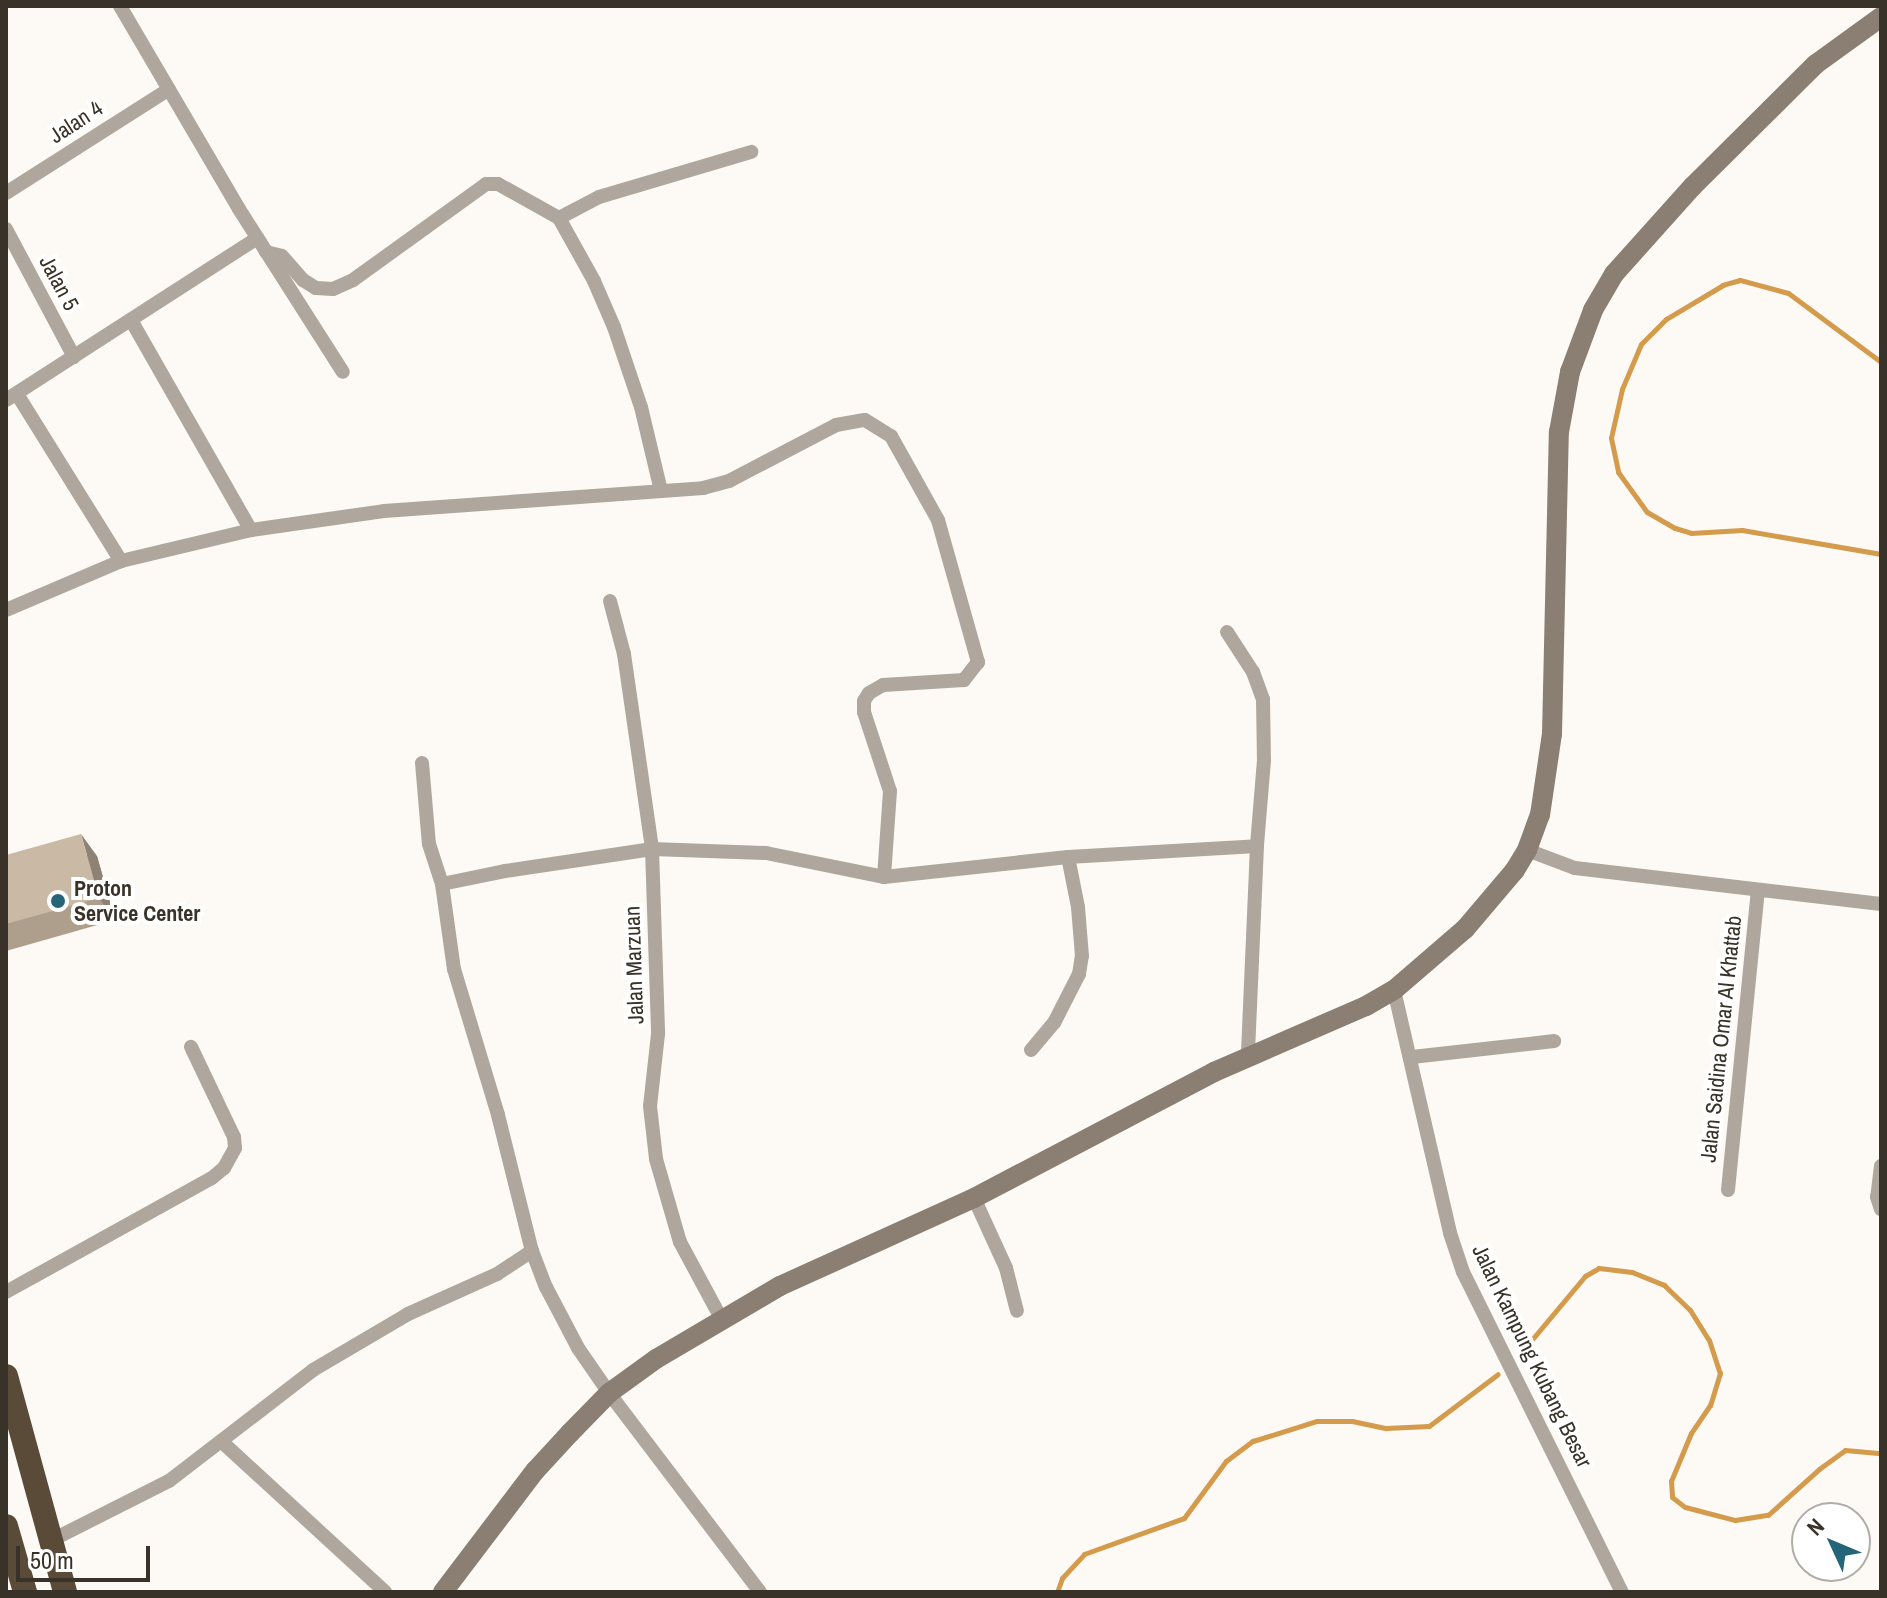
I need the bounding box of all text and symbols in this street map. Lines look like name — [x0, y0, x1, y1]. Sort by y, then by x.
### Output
street label: Jalan 4 — [44, 95, 108, 149]
street label: Jalan 5 — [34, 251, 84, 315]
place label: Proton Service Center — [74, 875, 200, 926]
marker: Proton Service Center — [49, 892, 67, 910]
street label: Jalan Marzuan — [619, 905, 649, 1025]
street label: Jalan Saidina Omar Al Khattab — [1695, 914, 1747, 1164]
street label: Jalan Kampung Kubang Besar — [1466, 1240, 1598, 1472]
north arrow — [1791, 1502, 1871, 1582]
text: N — [1800, 1512, 1830, 1542]
scale bar — [20, 1530, 154, 1580]
text: 50 m — [30, 1544, 74, 1576]

